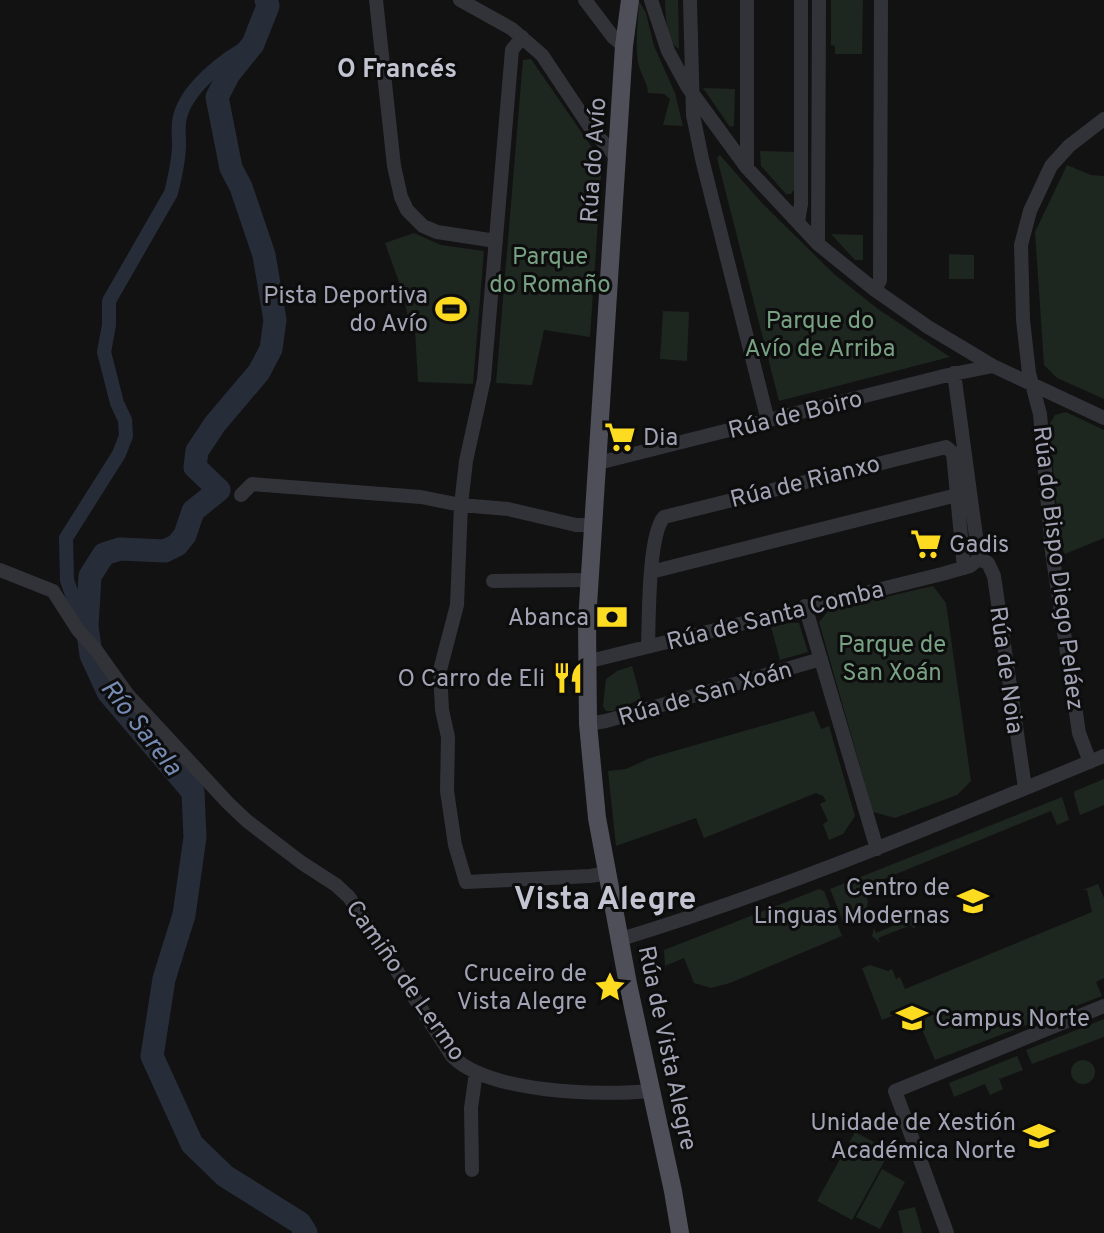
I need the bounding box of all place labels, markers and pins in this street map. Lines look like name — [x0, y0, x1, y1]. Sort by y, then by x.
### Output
place label: Pista Deportiva do Avío — [263, 282, 428, 340]
sports icon: Pista Deportiva do Avío — [434, 292, 468, 326]
supermarket icon: Dia — [603, 420, 637, 454]
place label: Dia — [643, 424, 678, 454]
supermarket icon: Gadis — [909, 527, 943, 561]
place label: Gadis — [949, 531, 1009, 561]
bank icon: Abanca — [595, 600, 629, 634]
place label: Abanca — [508, 604, 589, 634]
restaurant icon: O Carro de Eli — [551, 661, 585, 695]
place label: O Carro de Eli — [398, 665, 545, 695]
place label: Centro de Linguas Modernas — [753, 874, 950, 932]
school or university icon: Centro de Linguas Modernas — [956, 884, 990, 918]
place label: Cruceiro de Vista Alegre — [457, 960, 587, 1018]
place icon: Cruceiro de Vista Alegre — [593, 970, 627, 1004]
school or university icon: Campus Norte — [895, 1001, 929, 1035]
place label: Campus Norte — [935, 1005, 1090, 1035]
place label: Unidade de Xestión Académica Norte — [810, 1109, 1016, 1167]
school or university icon: Unidade de Xestión Académica Norte — [1022, 1119, 1056, 1153]

